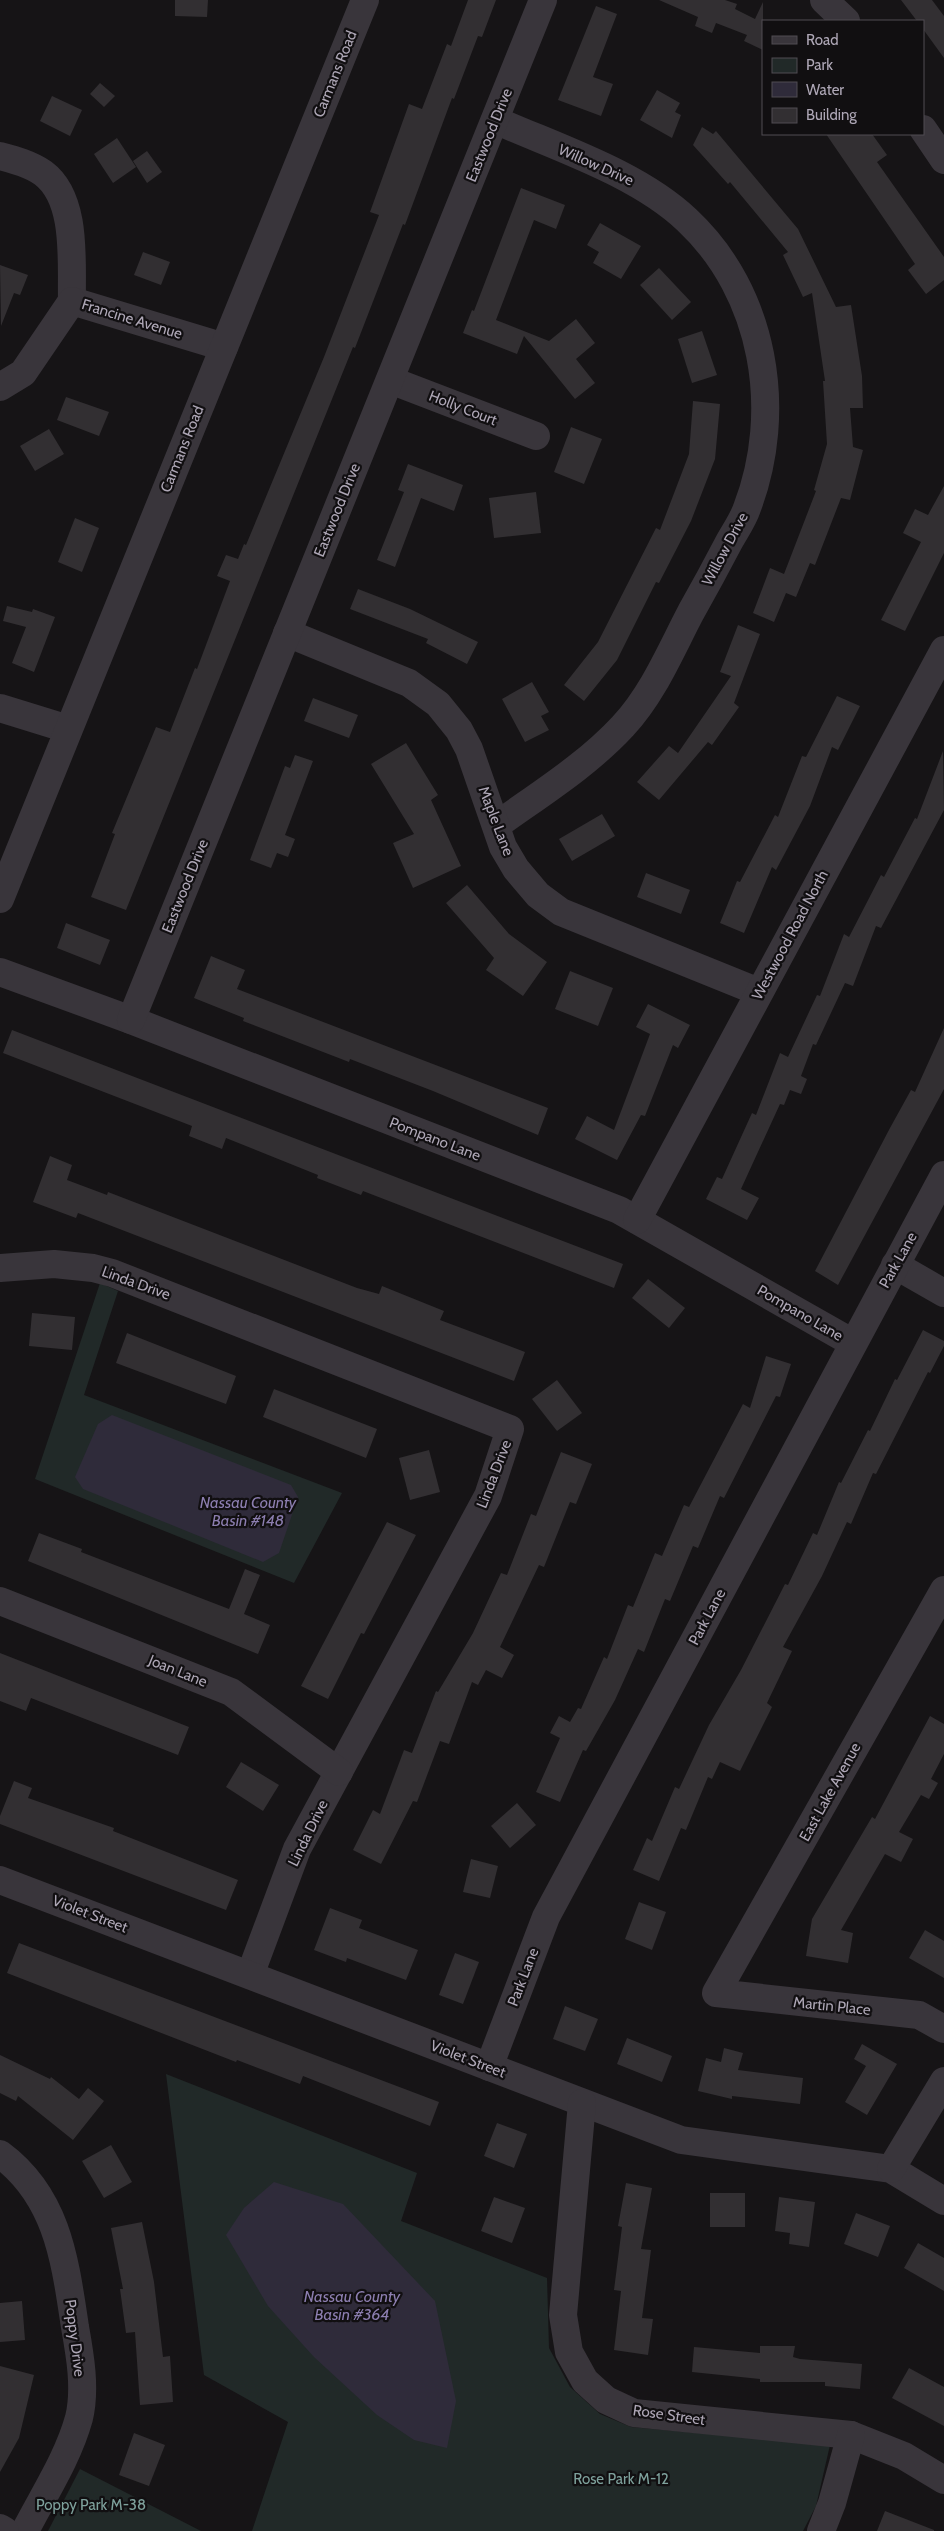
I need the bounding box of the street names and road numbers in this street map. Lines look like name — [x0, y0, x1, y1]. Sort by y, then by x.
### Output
street label: Carmans Road — [309, 28, 361, 120]
street label: Eastwood Drive — [462, 85, 516, 184]
street label: Willow Drive — [556, 140, 637, 190]
street label: Francine Avenue — [79, 295, 185, 343]
street label: Holly Court — [426, 387, 500, 429]
street label: Carmans Road — [156, 403, 208, 495]
street label: Eastwood Drive — [310, 460, 364, 559]
street label: Willow Drive — [698, 509, 752, 589]
street label: Maple Lane — [475, 784, 518, 859]
street label: Eastwood Drive — [158, 836, 212, 935]
street label: Westwood Road North — [748, 867, 832, 1003]
street label: Pompano Lane — [387, 1113, 483, 1165]
street label: Park Lane — [875, 1229, 921, 1291]
street label: Linda Drive — [99, 1262, 173, 1304]
street label: Pompano Lane — [754, 1281, 846, 1345]
street label: Linda Drive — [473, 1437, 515, 1511]
street label: Park Lane — [685, 1585, 729, 1648]
street label: Joan Lane — [145, 1651, 210, 1691]
street label: East Lake Avenue — [795, 1739, 865, 1844]
street label: Linda Drive — [284, 1797, 332, 1869]
street label: Violet Street — [50, 1891, 130, 1937]
street label: Park Lane — [504, 1945, 542, 2009]
street label: Martin Place — [792, 1993, 872, 2019]
street label: Violet Street — [428, 2036, 508, 2082]
street label: Poppy Drive — [61, 2298, 89, 2378]
street label: Rose Street — [632, 2401, 706, 2429]

